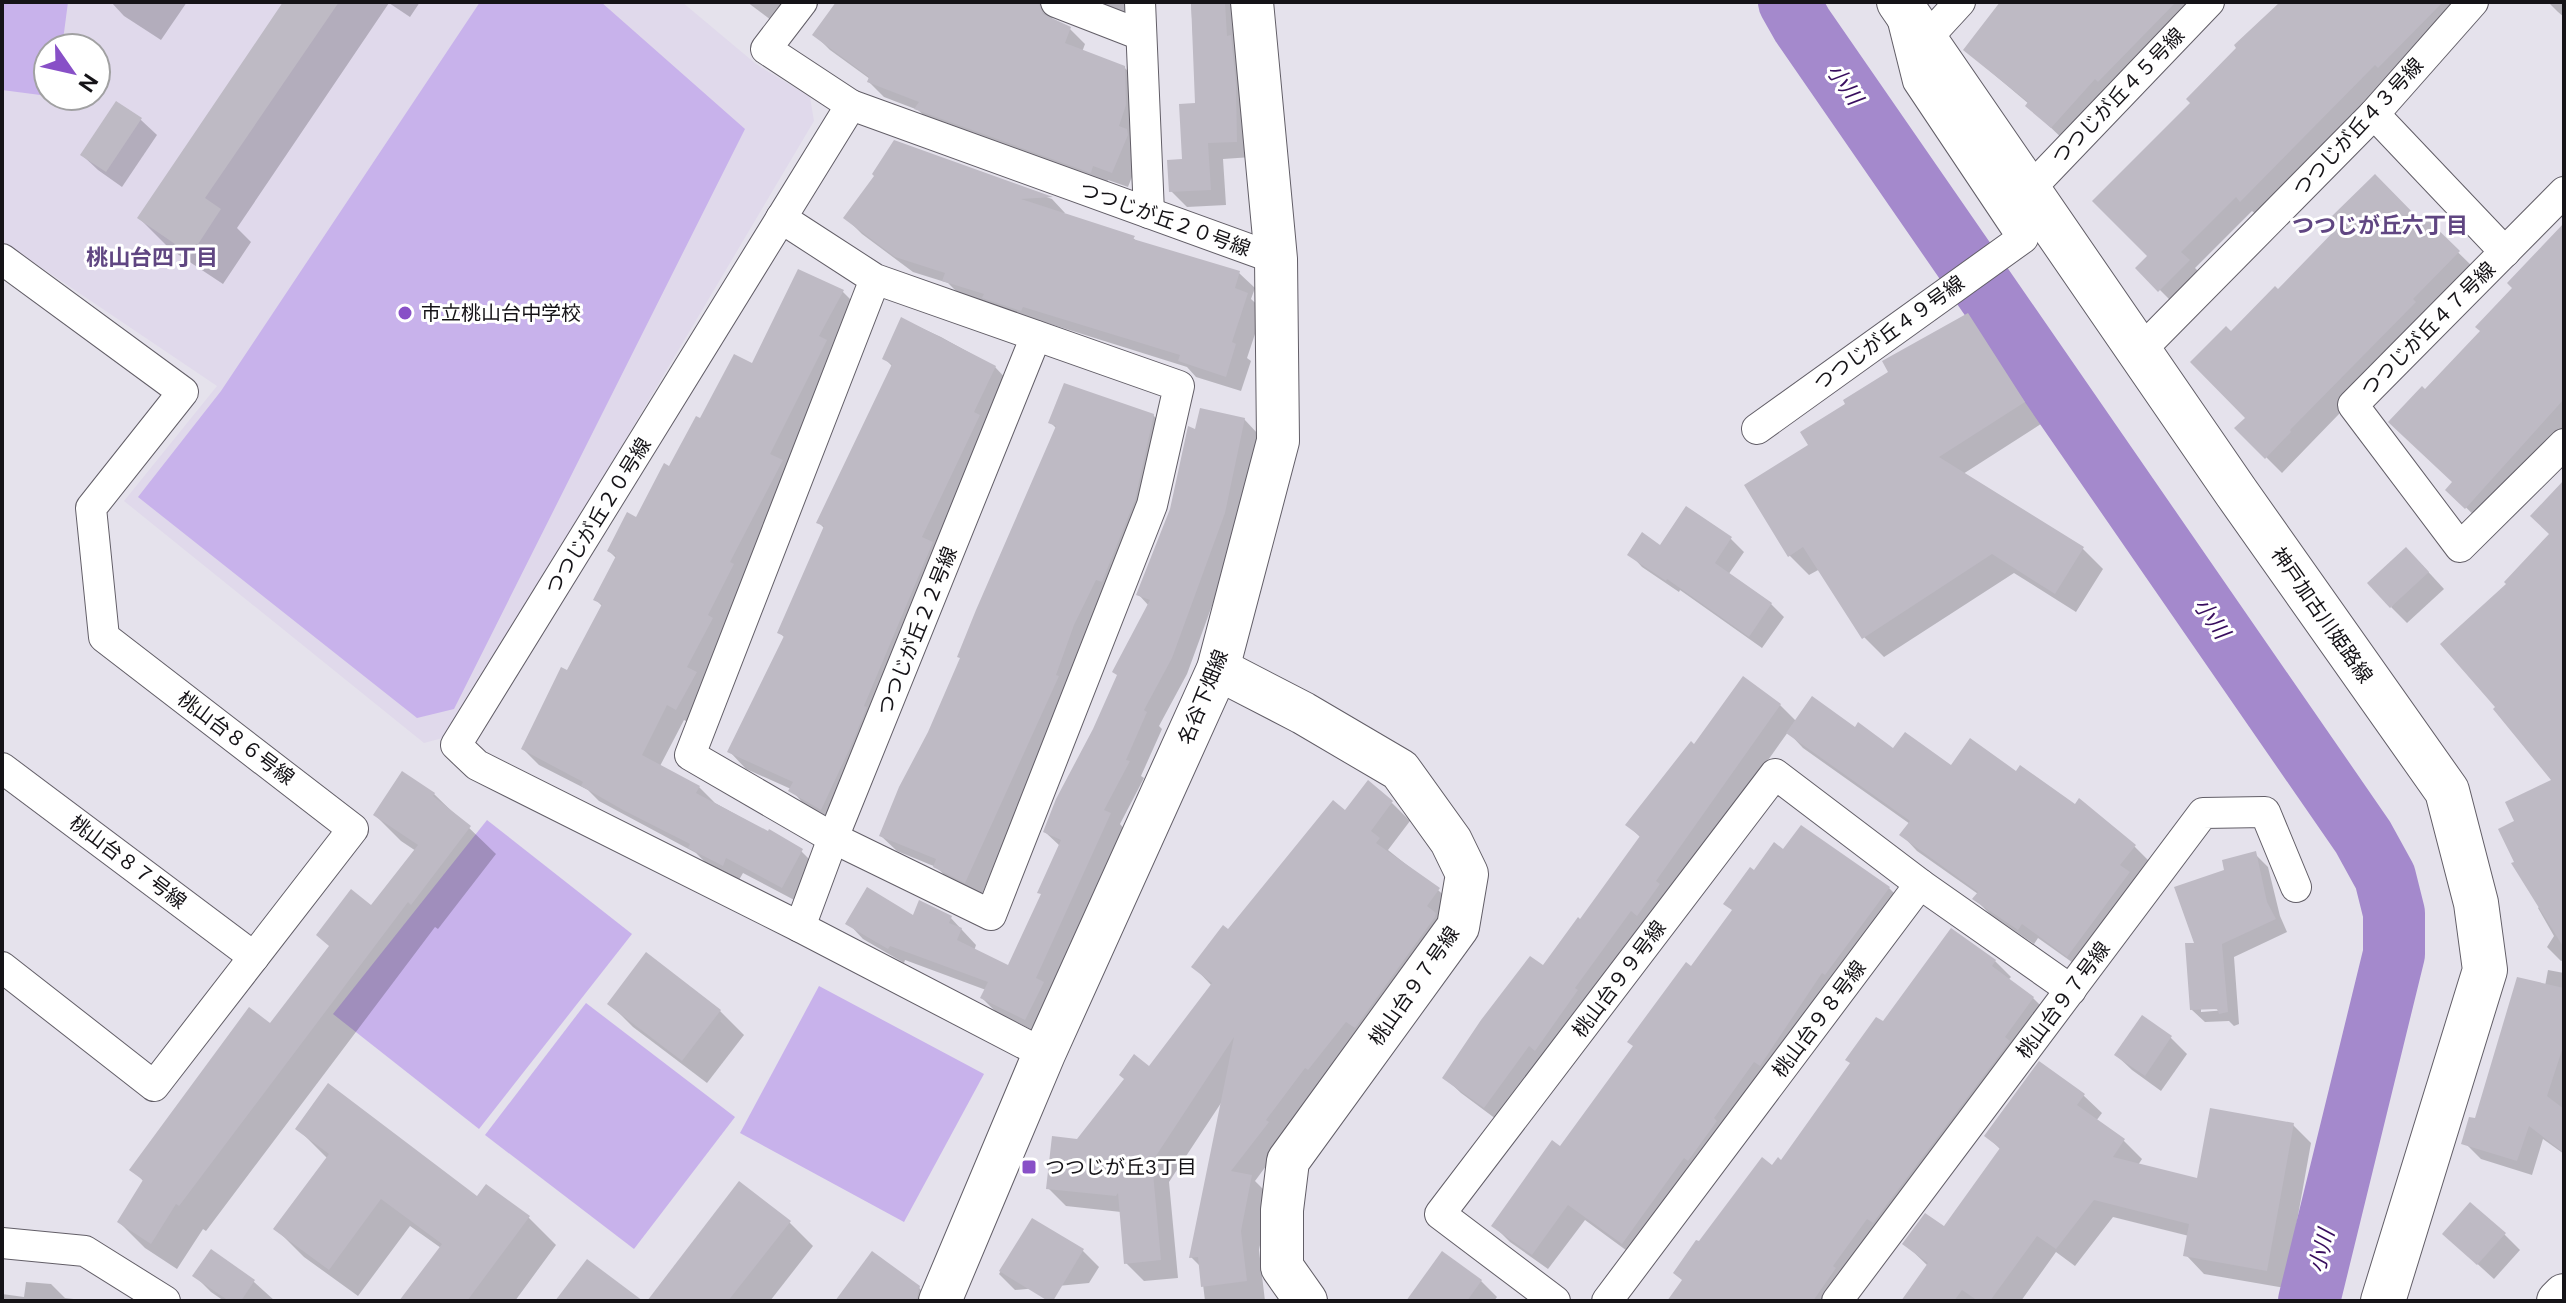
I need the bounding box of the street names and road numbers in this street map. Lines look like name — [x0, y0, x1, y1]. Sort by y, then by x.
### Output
street label: つつじが丘４５号線 — [2046, 22, 2190, 170]
street label: つつじが丘４３号線 — [2287, 52, 2429, 202]
street label: つつじが丘２０号線 — [1076, 176, 1254, 262]
street label: つつじが丘４７号線 — [2355, 256, 2501, 402]
street label: つつじが丘４９号線 — [1809, 270, 1969, 396]
street label: つつじが丘２０号線 — [539, 433, 657, 599]
street label: 神戸加古川姫路線 — [2265, 542, 2379, 688]
street label: つつじが丘２２号線 — [871, 543, 963, 719]
street label: 名谷下畑線 — [1172, 646, 1234, 748]
street label: 桃山台８６号線 — [172, 685, 300, 791]
street label: 桃山台８７号線 — [64, 809, 192, 915]
street label: 桃山台９９号線 — [1566, 915, 1672, 1043]
street label: 桃山台９７号線 — [1363, 921, 1465, 1051]
street label: 桃山台９７号線 — [2010, 936, 2116, 1064]
street label: 桃山台９８号線 — [1766, 955, 1872, 1083]

